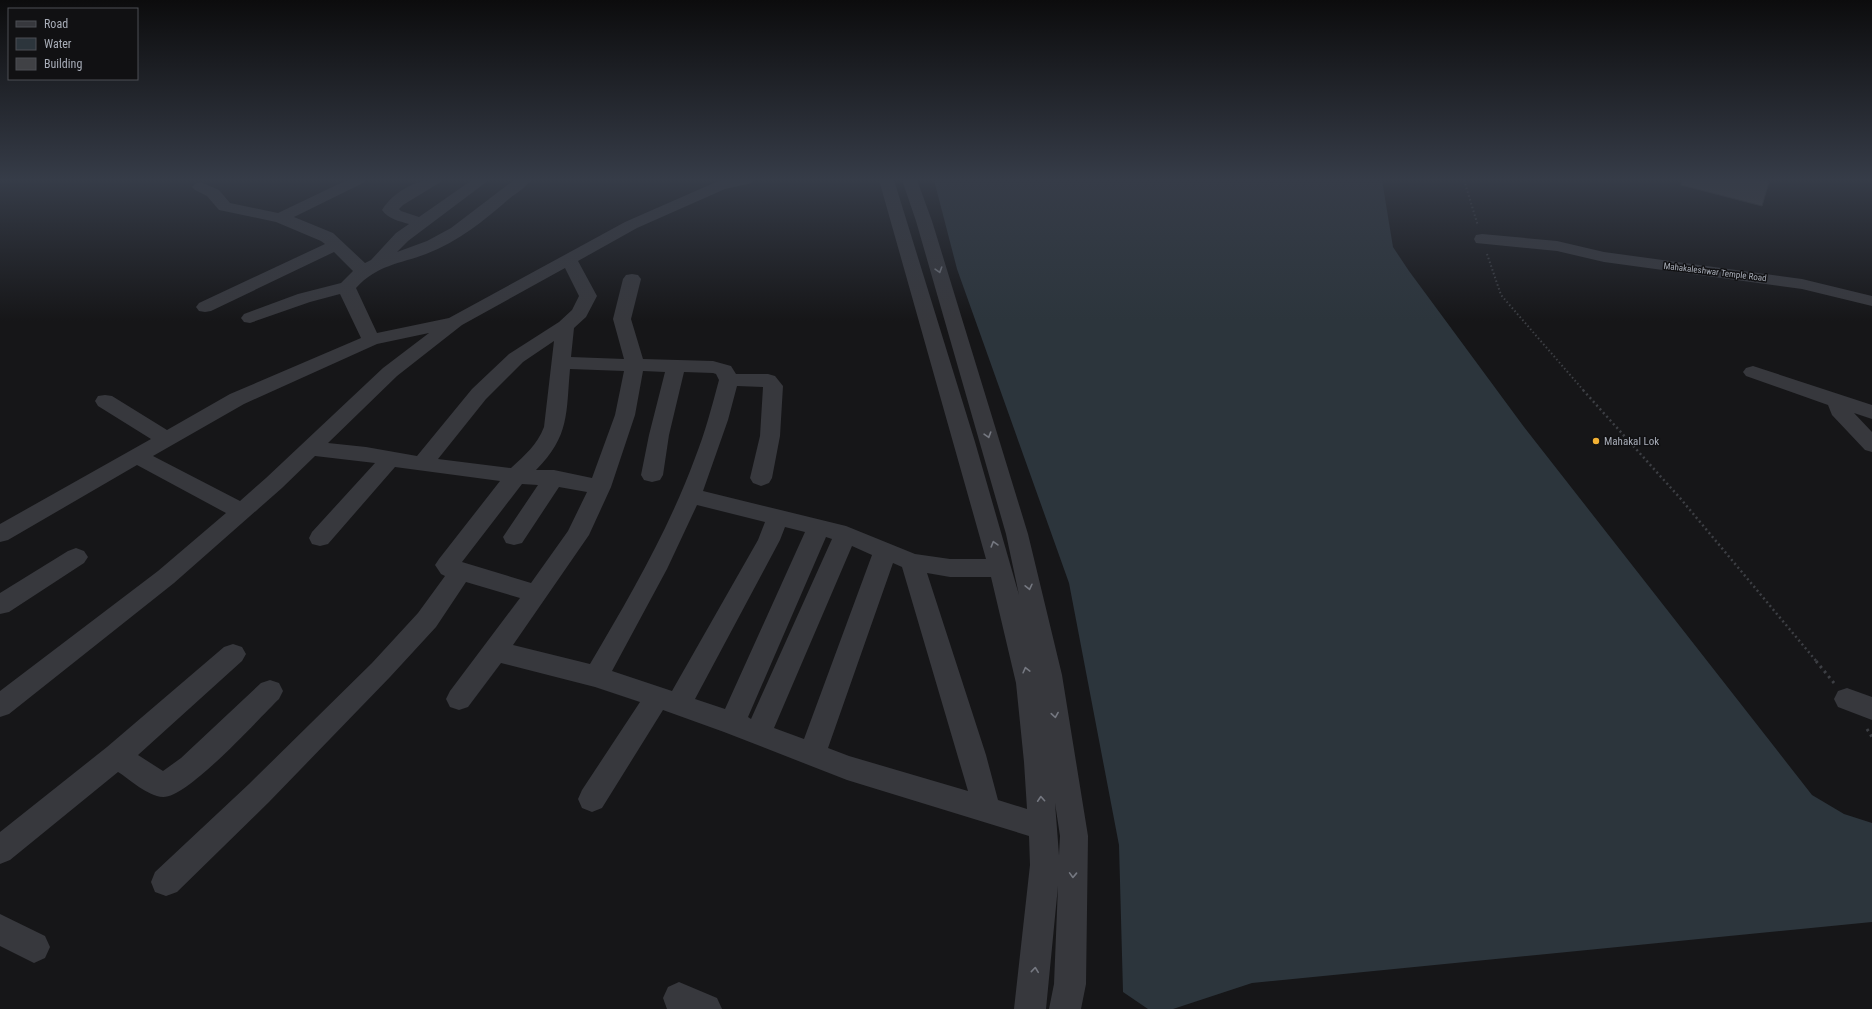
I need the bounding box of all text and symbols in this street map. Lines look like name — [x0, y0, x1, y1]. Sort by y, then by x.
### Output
legend — [8, 8, 138, 80]
text: Road — [44, 17, 68, 31]
text: Water — [44, 37, 72, 51]
text: Building — [44, 57, 82, 71]
street label: Mahakaleshwar Temple Road — [1663, 261, 1767, 283]
one-way arrow — [934, 266, 943, 273]
one-way arrow — [983, 431, 992, 438]
place label: Mahakal Lok — [1604, 435, 1659, 448]
marker: Mahakal Lok — [1591, 436, 1601, 446]
one-way arrow — [990, 541, 999, 548]
one-way arrow — [1025, 584, 1033, 591]
one-way arrow — [1022, 667, 1030, 673]
one-way arrow — [1050, 712, 1059, 718]
one-way arrow — [1036, 796, 1045, 802]
one-way arrow — [1069, 872, 1077, 878]
one-way arrow — [1030, 967, 1039, 973]

